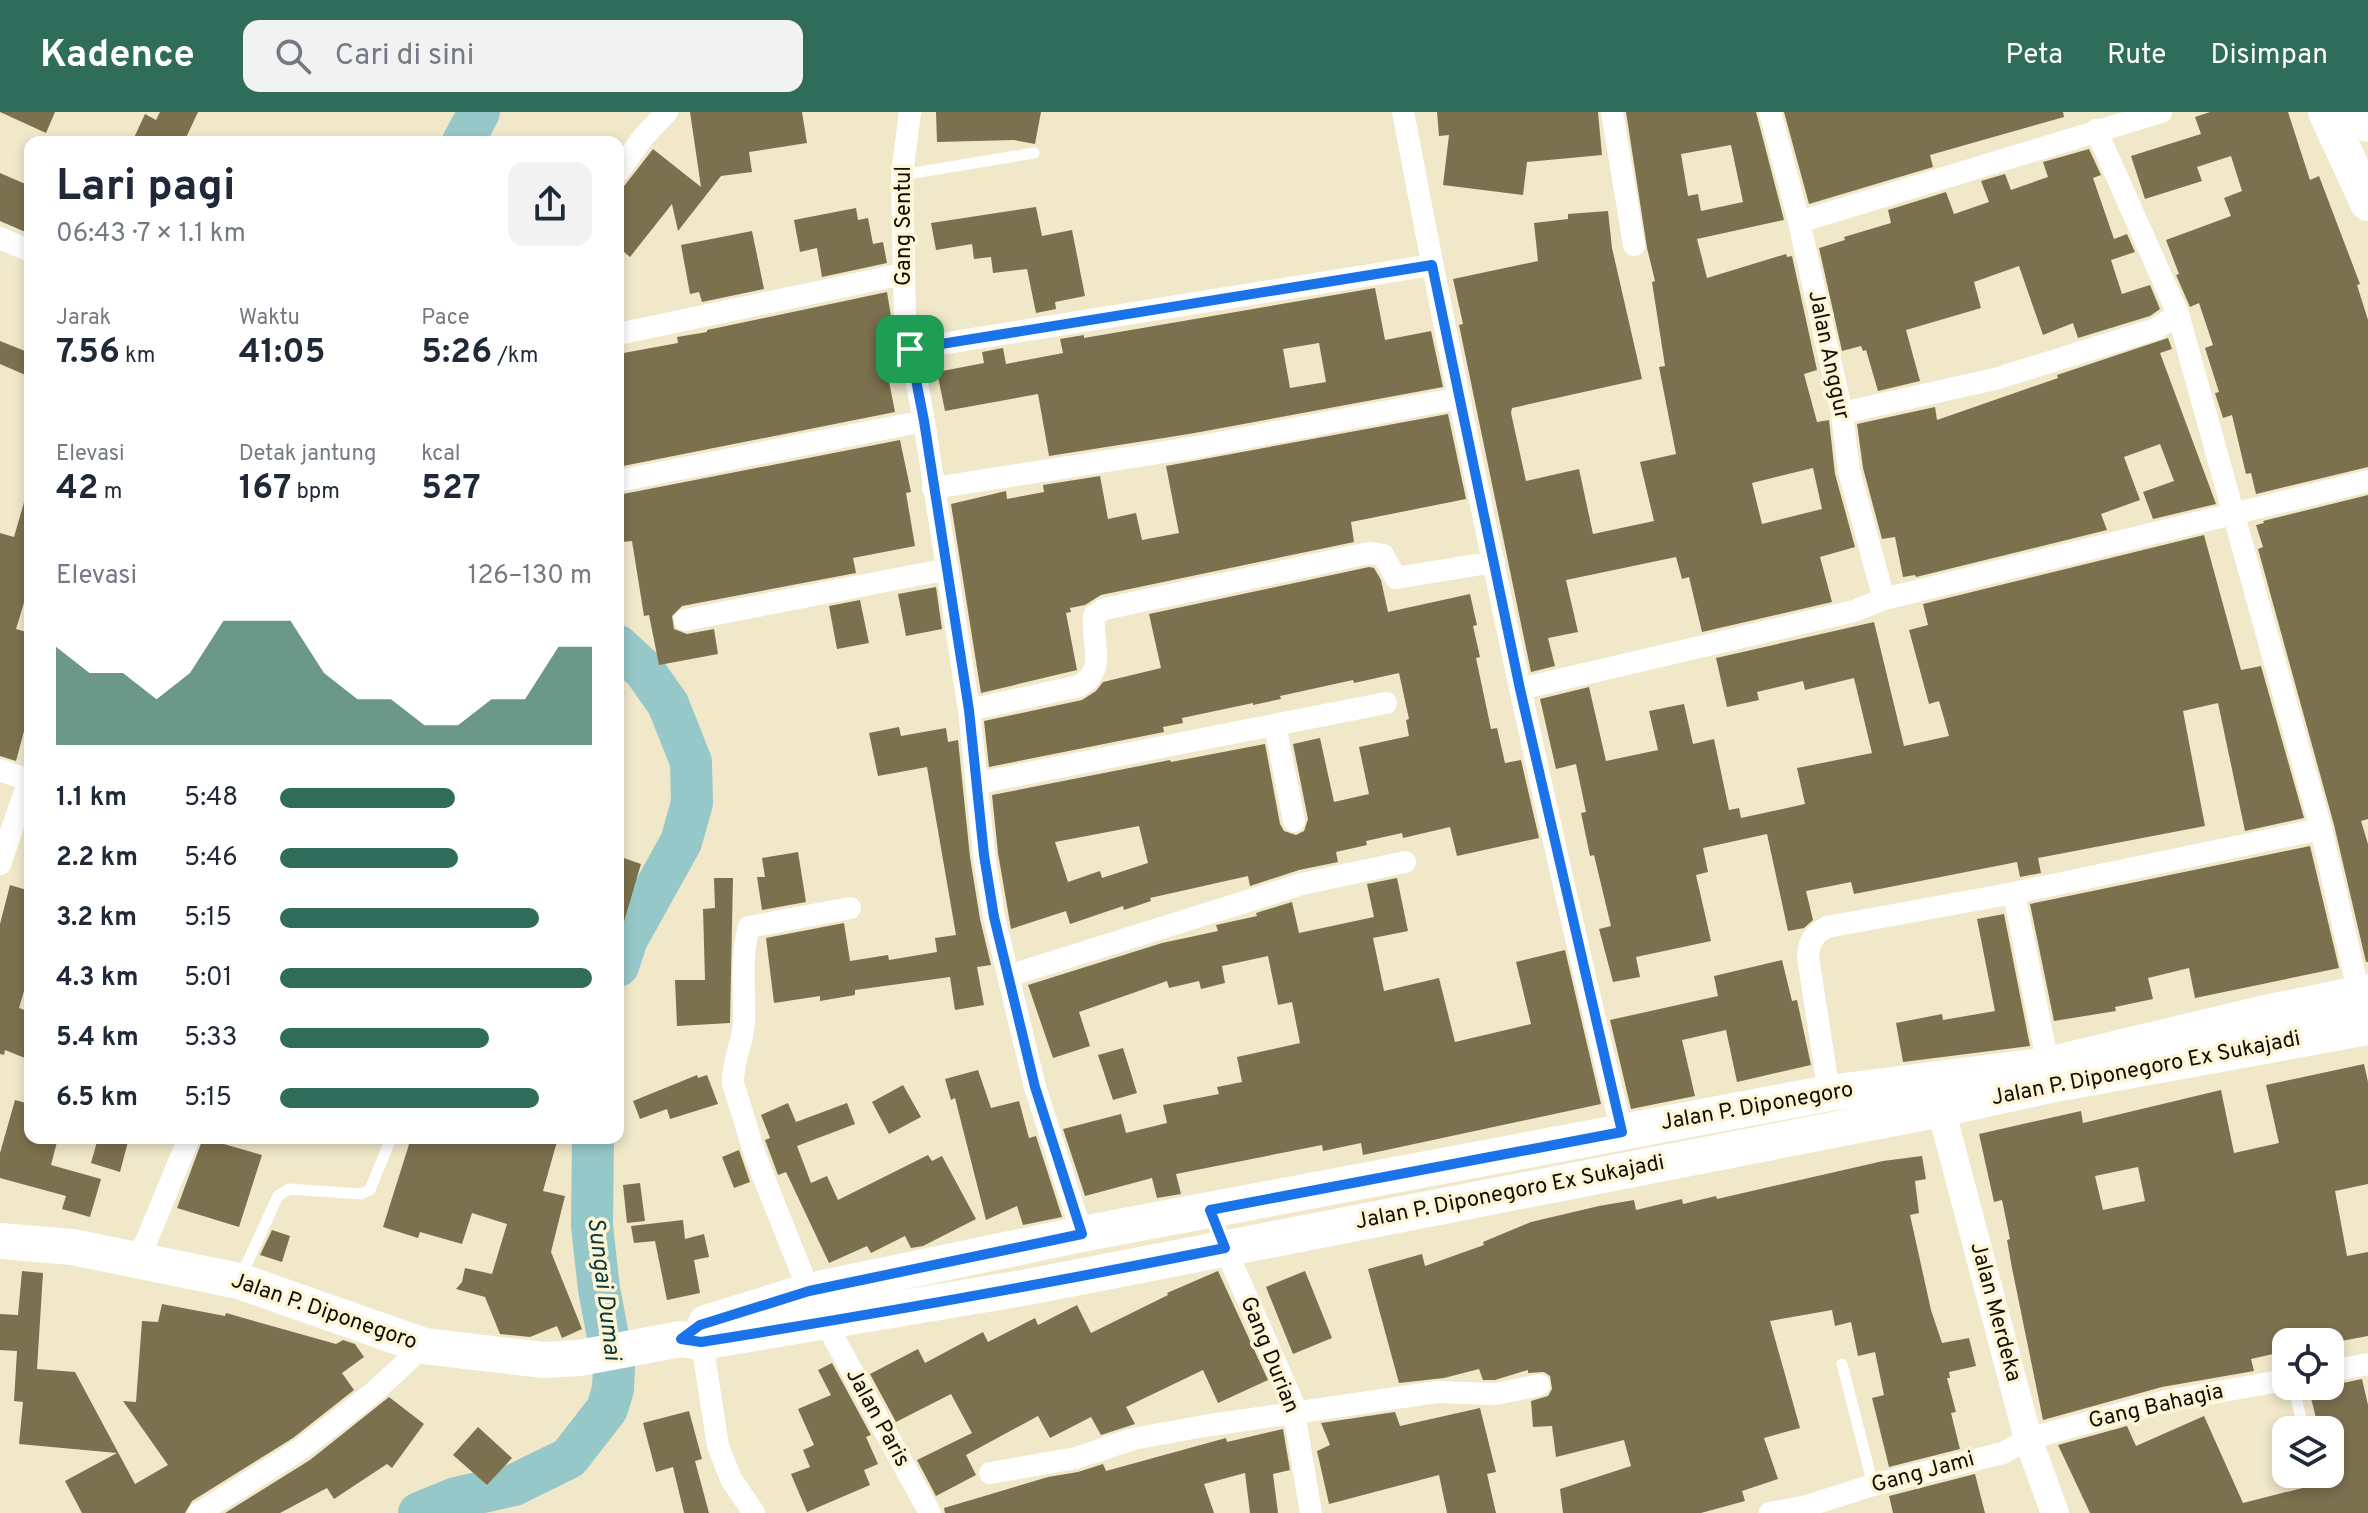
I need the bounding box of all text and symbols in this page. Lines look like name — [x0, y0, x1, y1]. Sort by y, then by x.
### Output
search box — [243, 20, 803, 92]
text: Kadence — [40, 32, 195, 81]
icon: search — [271, 34, 315, 78]
text: Cari di sini — [335, 38, 474, 75]
text: Peta — [2006, 38, 2063, 74]
text: Rute — [2107, 38, 2166, 74]
text: Disimpan — [2210, 38, 2328, 74]
text: Lari pagi — [56, 160, 235, 216]
button: share — [508, 162, 592, 246]
street label: Gang Sentul — [891, 166, 918, 286]
text: 06:43 · 7 × 1.1 km — [56, 218, 246, 251]
street label: Jalan Anggur — [1801, 288, 1855, 422]
text: Jarak — [56, 305, 111, 332]
text: Waktu — [239, 305, 300, 332]
text: Pace — [421, 305, 470, 332]
pin — [876, 315, 944, 383]
icon: arrive — [888, 327, 932, 371]
text: 7.56 — [56, 332, 120, 375]
text: 41:05 — [239, 332, 326, 375]
text: 5:26 — [421, 332, 492, 375]
text: km — [120, 343, 156, 370]
text: /km — [492, 343, 538, 370]
text: Elevasi — [56, 441, 125, 468]
text: Detak jantung — [239, 441, 377, 468]
text: kcal — [421, 441, 460, 468]
text: 42 — [56, 468, 99, 511]
text: 167 — [239, 468, 291, 511]
text: 527 — [421, 468, 481, 511]
text: m — [99, 479, 122, 506]
text: bpm — [291, 479, 340, 506]
text: Elevasi — [56, 560, 137, 593]
text: 126–130 m — [468, 560, 592, 593]
text: 1.1 km — [56, 782, 127, 815]
text: 5:48 — [184, 782, 238, 815]
text: 2.2 km — [56, 842, 138, 875]
text: 5:46 — [184, 842, 238, 875]
text: 3.2 km — [56, 902, 137, 935]
text: 5:15 — [184, 902, 232, 935]
text: 4.3 km — [56, 962, 138, 995]
text: 5:01 — [184, 962, 232, 995]
text: 5.4 km — [56, 1022, 139, 1055]
text: 5:33 — [184, 1022, 237, 1055]
street label: Jalan P. Diponegoro Ex Sukajadi — [1989, 1026, 2303, 1112]
street label: Jalan P. Diponegoro — [1659, 1077, 1855, 1137]
text: 6.5 km — [56, 1082, 138, 1115]
text: 5:15 — [184, 1082, 232, 1115]
street label: Jalan P. Diponegoro Ex Sukajadi — [1353, 1150, 1667, 1236]
water label: Sungai Dumai — [579, 1216, 627, 1363]
street label: Jalan Merdeka — [1963, 1239, 2027, 1385]
street label: Jalan P. Diponegoro — [227, 1267, 421, 1357]
street label: Gang Durian — [1233, 1293, 1305, 1417]
map controls — [2272, 1328, 2344, 1488]
button: locate — [2272, 1328, 2344, 1400]
street label: Jalan Paris — [839, 1364, 915, 1472]
street label: Gang Bahagia — [2086, 1378, 2226, 1436]
button: layers — [2272, 1416, 2344, 1488]
street label: Gang Jami — [1869, 1446, 1977, 1500]

